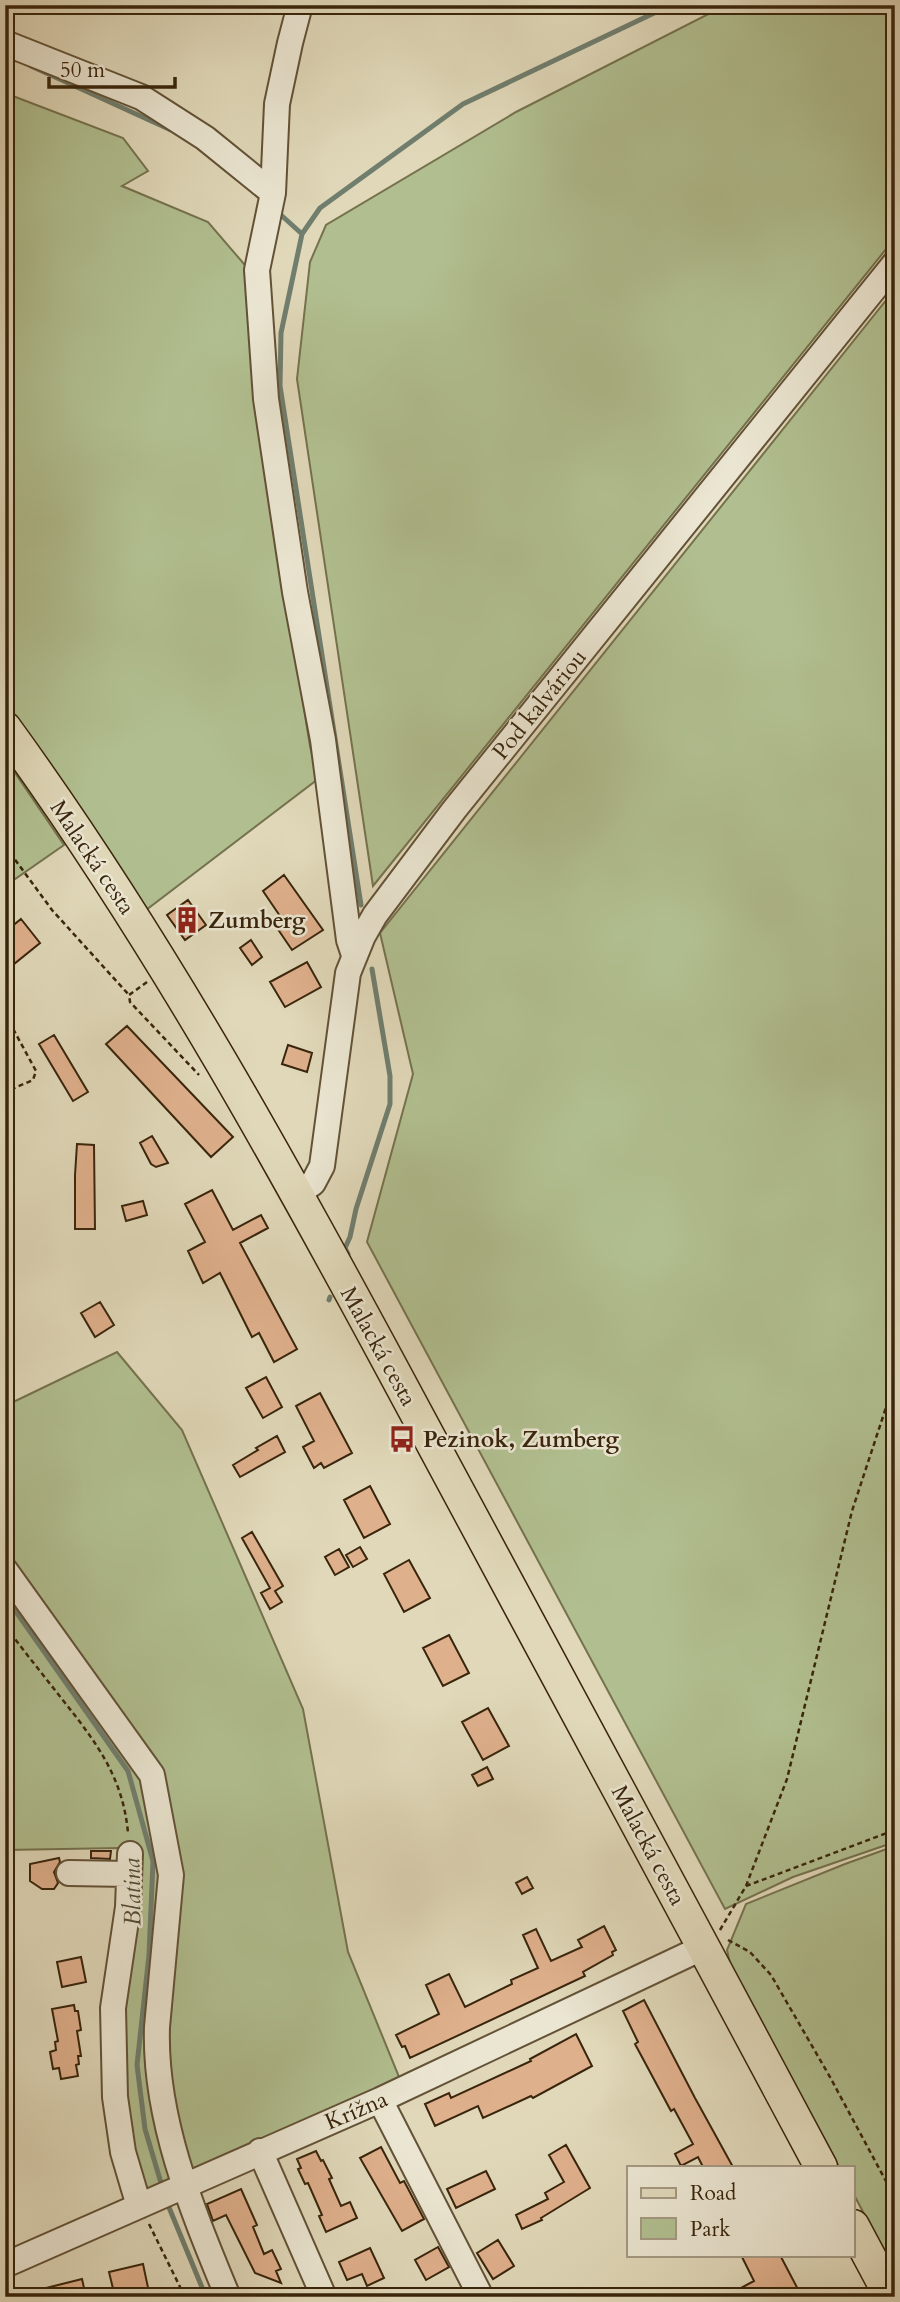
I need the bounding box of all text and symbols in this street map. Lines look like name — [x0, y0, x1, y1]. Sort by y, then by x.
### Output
scale bar — [49, 46, 175, 90]
text: 50 m — [60, 56, 105, 85]
street label: Pod kalváriou — [485, 642, 594, 766]
street label: Malacká cesta — [43, 794, 142, 921]
building icon: Zumberg — [172, 905, 202, 935]
place label: Zumberg — [208, 905, 306, 936]
street label: Malacká cesta — [333, 1281, 424, 1412]
bus stop icon: Pezinok, Zumberg — [387, 1424, 417, 1454]
place label: Pezinok, Zumberg — [423, 1424, 619, 1455]
street label: Malacká cesta — [604, 1780, 693, 1911]
water label: Blatina — [115, 1857, 150, 1926]
street label: Krížna — [320, 2083, 392, 2137]
legend — [627, 2166, 855, 2256]
text: Road — [690, 2179, 736, 2208]
text: Park — [690, 2215, 731, 2244]

